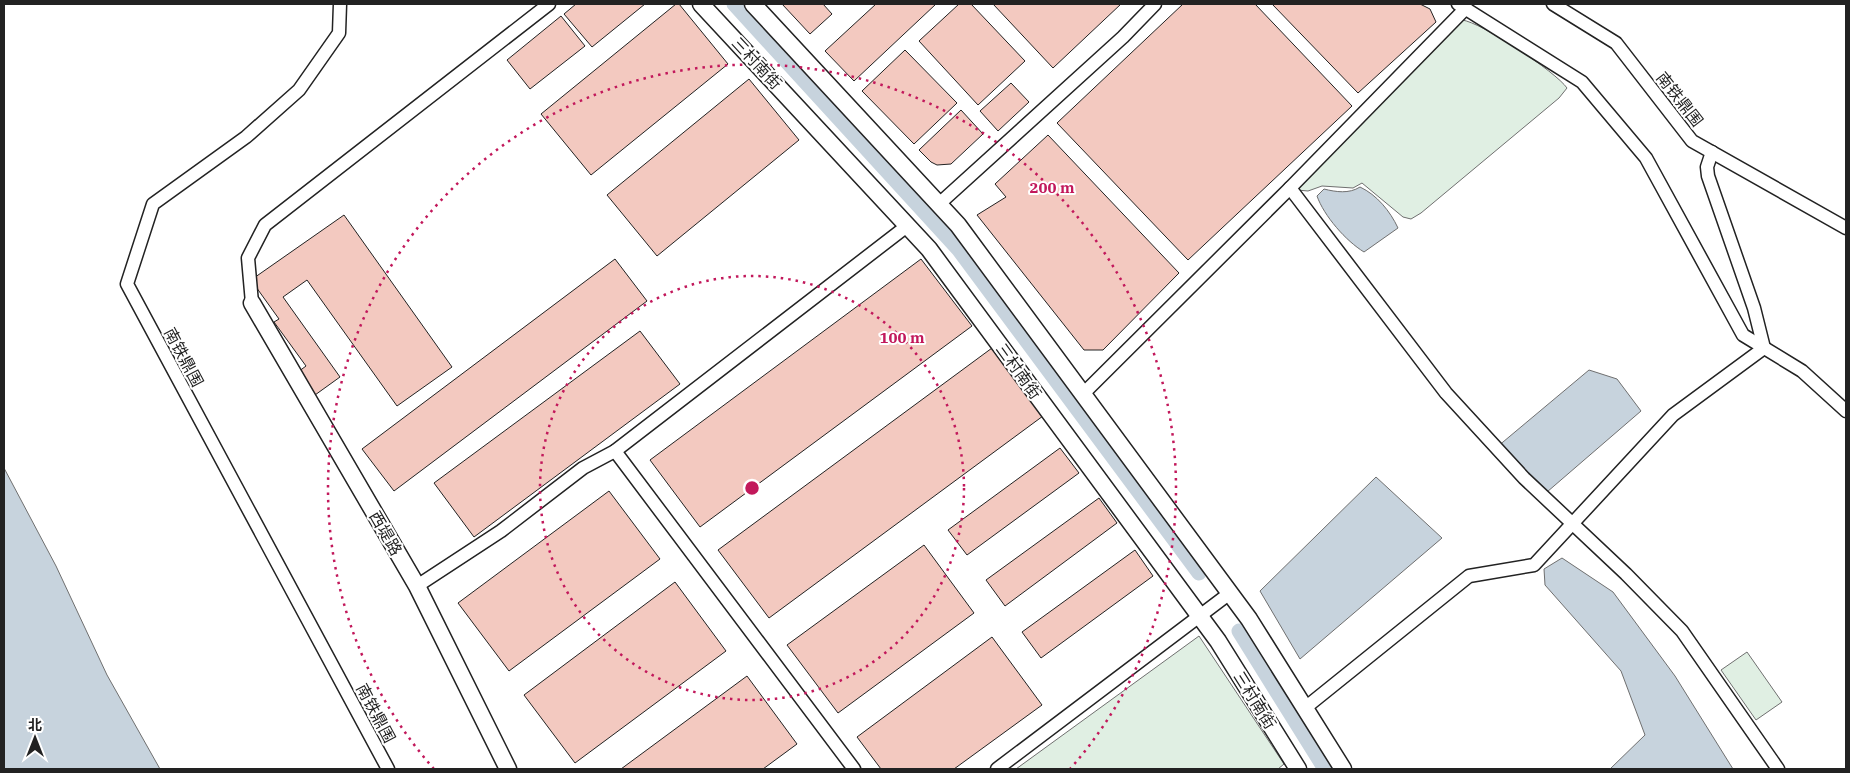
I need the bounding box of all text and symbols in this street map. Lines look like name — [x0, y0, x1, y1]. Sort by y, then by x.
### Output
street label: 三村南街 — [728, 33, 786, 93]
street label: 南铁鼎围 — [1652, 68, 1708, 130]
text: 200 m — [1029, 178, 1075, 197]
street label: 南铁鼎围 — [160, 324, 208, 390]
text: 100 m — [879, 328, 925, 347]
street label: 三村南街 — [992, 339, 1046, 403]
centre of rings — [743, 479, 761, 497]
street label: 西堤路 — [365, 507, 407, 559]
street label: 三村南街 — [1230, 668, 1280, 732]
street label: 南铁鼎围 — [352, 680, 400, 746]
north arrow — [10, 713, 60, 763]
text: 北 — [28, 716, 42, 734]

